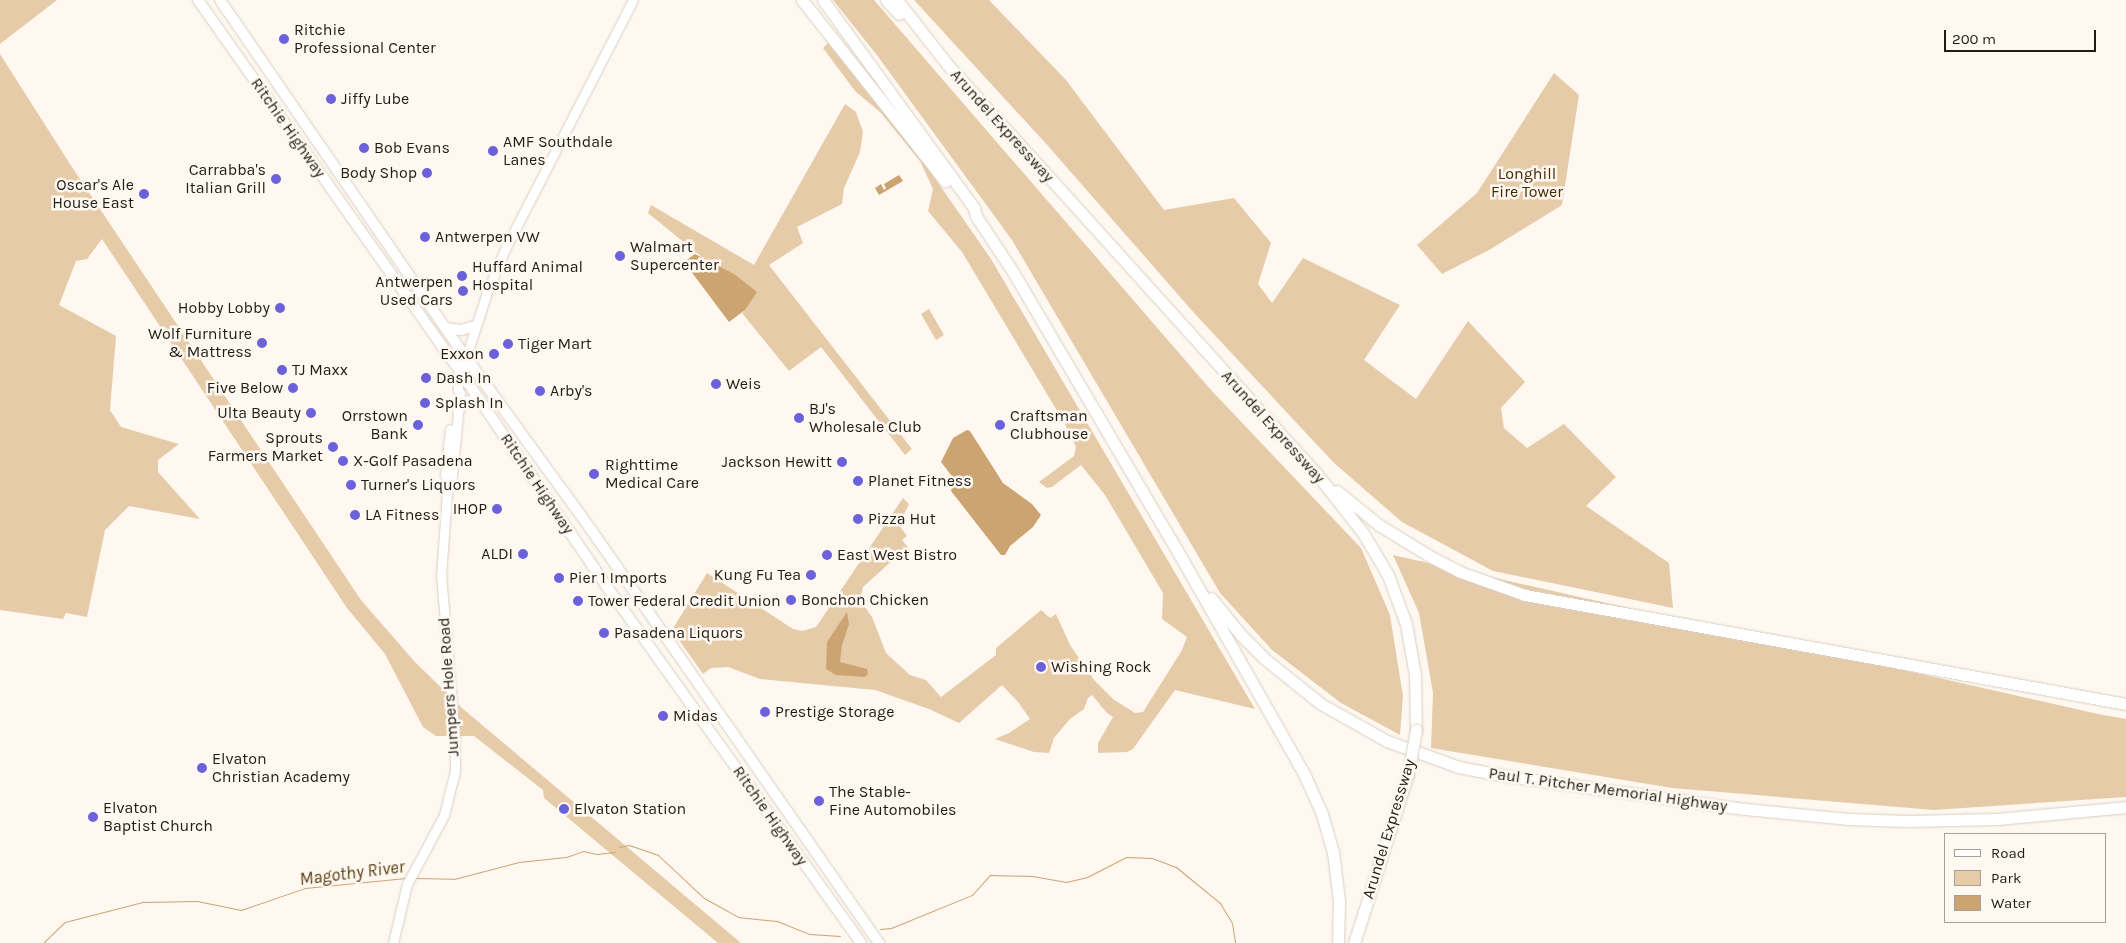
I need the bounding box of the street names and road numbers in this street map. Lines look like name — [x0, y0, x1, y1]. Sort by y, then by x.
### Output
street label: Arundel Expressway — [946, 66, 1058, 186]
street label: Ritchie Highway — [247, 74, 329, 182]
street label: Arundel Expressway — [1217, 367, 1329, 487]
street label: Ritchie Highway — [496, 430, 578, 538]
street label: Jumpers Hole Road — [435, 617, 463, 757]
street label: Arundel Expressway — [1359, 757, 1419, 901]
street label: Ritchie Highway — [729, 762, 811, 870]
street label: Paul T. Pitcher Memorial Highway — [1487, 764, 1729, 816]

